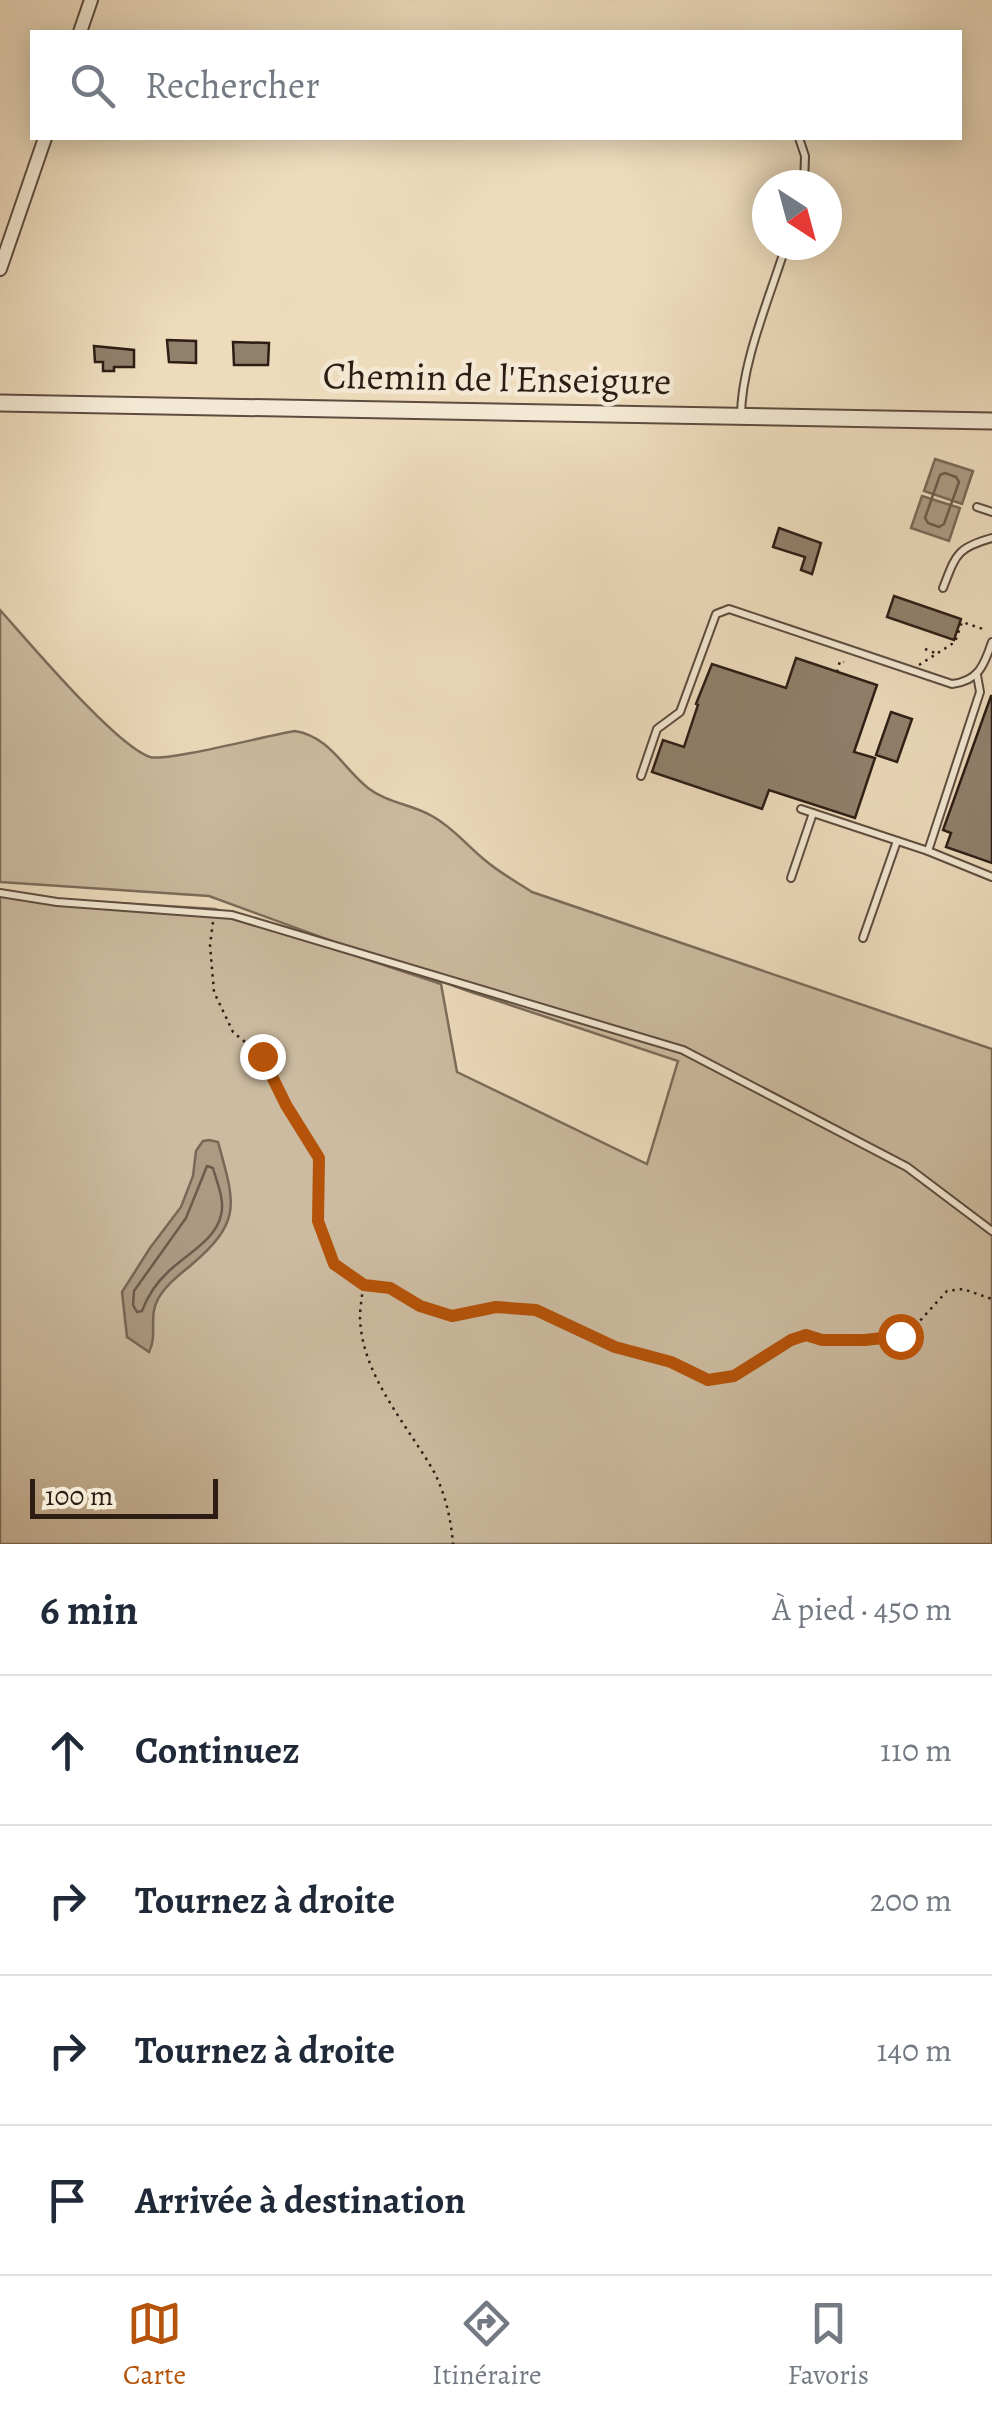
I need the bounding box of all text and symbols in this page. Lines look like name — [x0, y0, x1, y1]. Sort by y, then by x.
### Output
search box — [30, 30, 962, 140]
icon: search — [65, 58, 120, 113]
text: Rechercher — [145, 59, 320, 111]
north arrow — [752, 170, 842, 260]
street label: Chemin de l'Enseigure — [322, 349, 672, 407]
route end — [240, 1034, 286, 1080]
route start — [878, 1314, 924, 1360]
scale bar — [30, 1474, 218, 1518]
text: 100 m — [45, 1477, 113, 1515]
text: 6 min — [40, 1581, 138, 1638]
text: À pied · 450 m — [772, 1587, 952, 1631]
icon: ahead — [40, 1723, 95, 1778]
text: Continuez — [135, 1724, 300, 1776]
text: 110 m — [880, 1728, 952, 1772]
icon: right — [40, 1873, 95, 1928]
text: Tournez à droite — [135, 1874, 395, 1926]
text: 200 m — [870, 1878, 952, 1922]
icon: right — [40, 2023, 95, 2078]
text: Tournez à droite — [135, 2024, 395, 2076]
text: 140 m — [877, 2028, 952, 2072]
icon: arrive — [40, 2173, 95, 2228]
text: Arrivée à destination — [135, 2174, 466, 2226]
tab: Carte — [123, 2296, 186, 2394]
tab: Itinéraire — [432, 2296, 542, 2394]
tab: Favoris — [788, 2296, 869, 2394]

